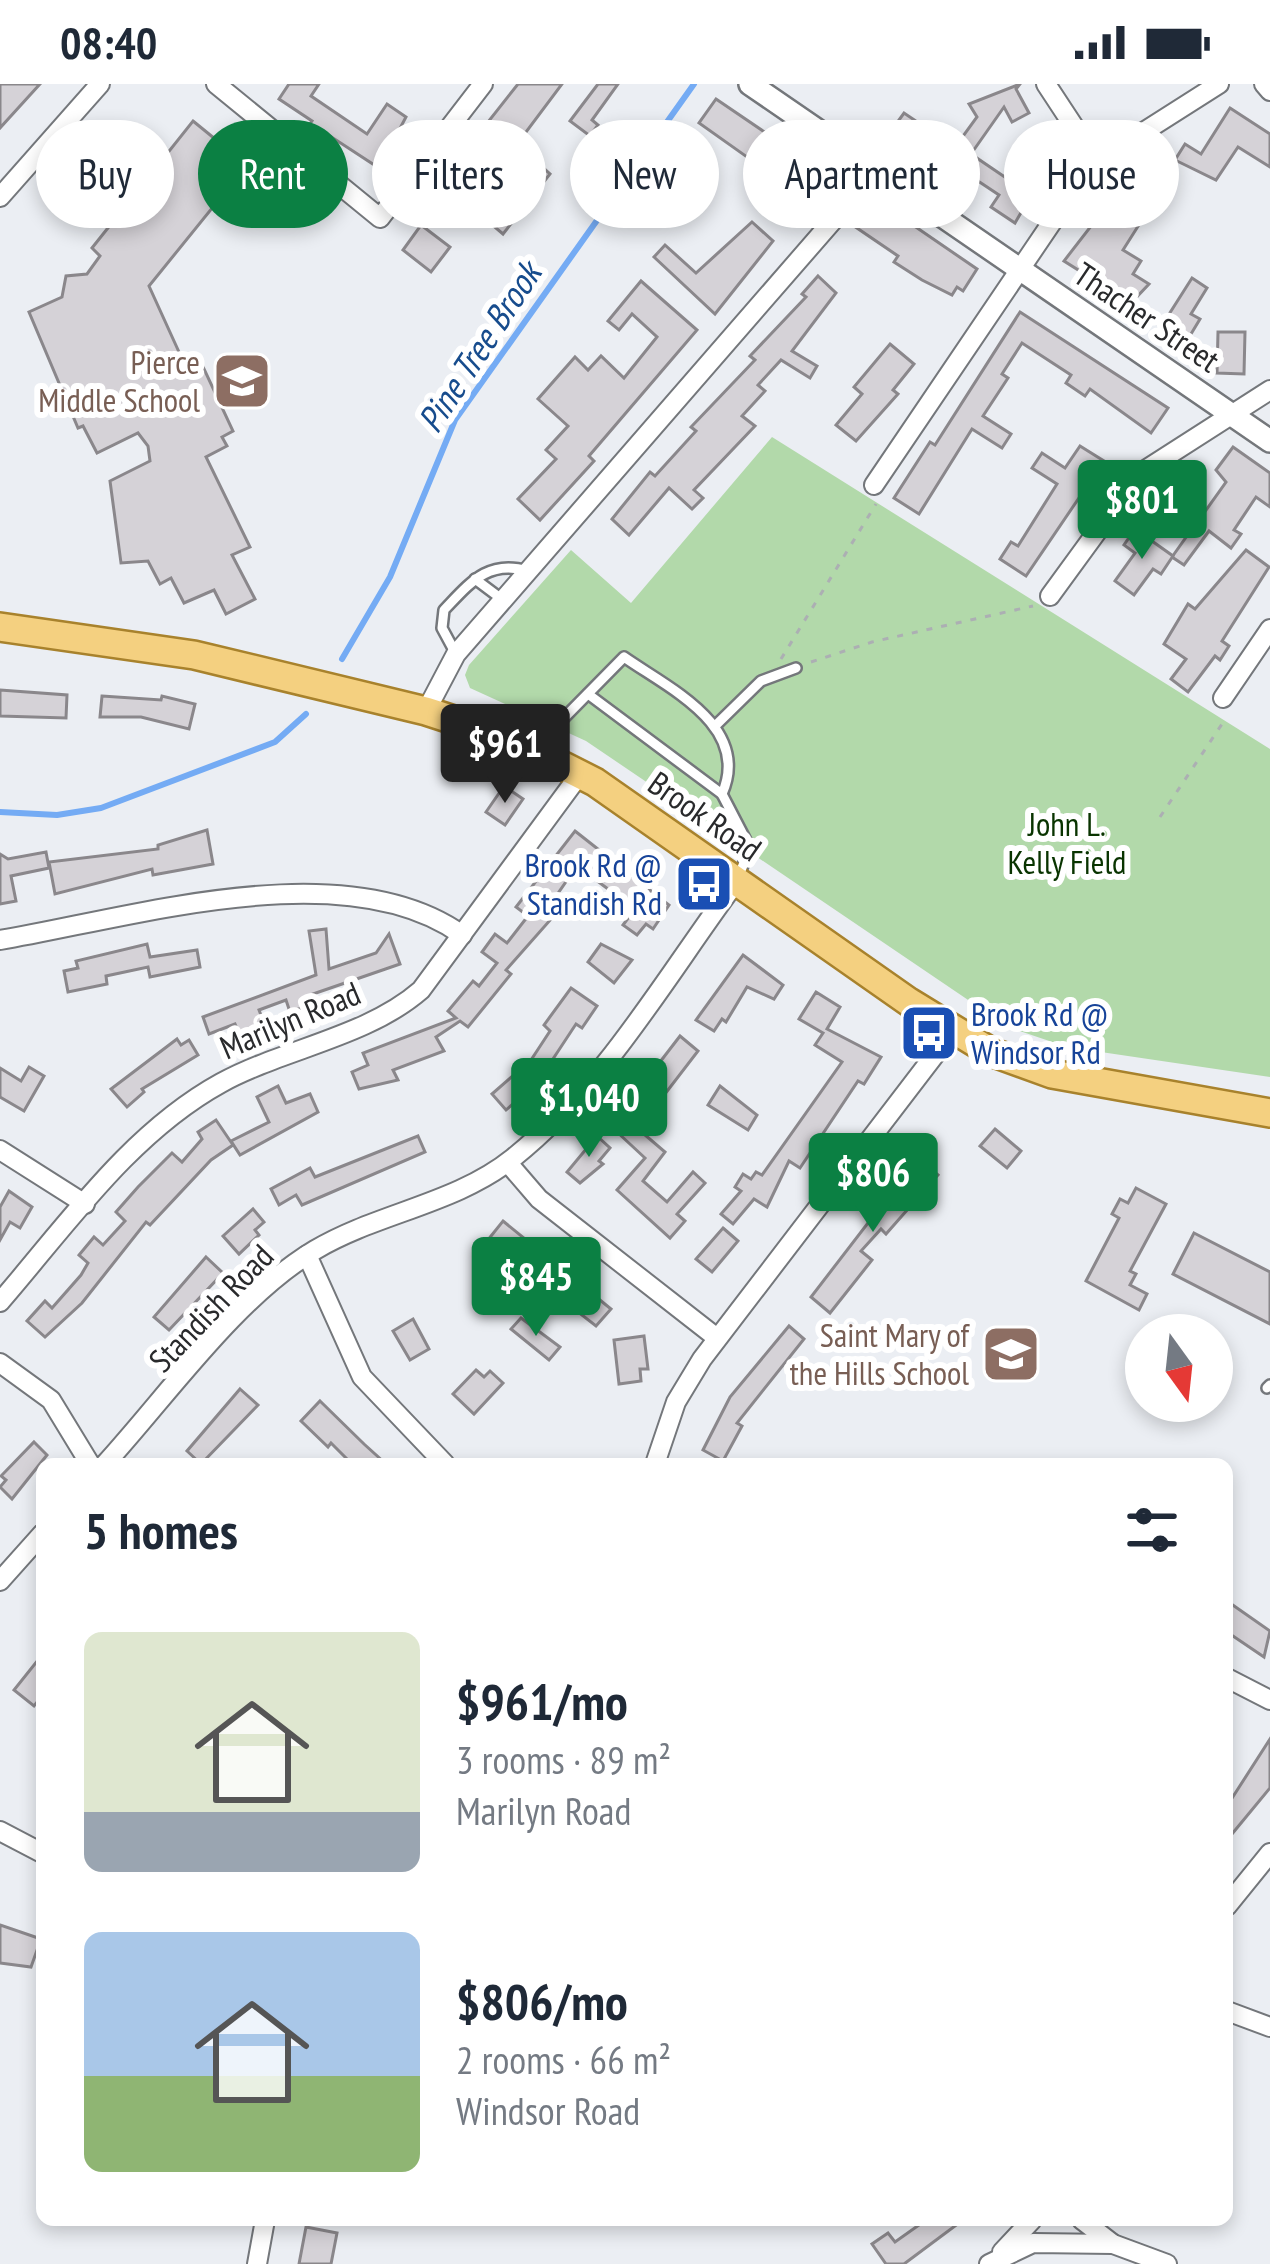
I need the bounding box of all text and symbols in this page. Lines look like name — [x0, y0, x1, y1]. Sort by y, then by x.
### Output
text: 08:40 — [60, 13, 157, 71]
chip: Buy — [36, 120, 174, 228]
chip: Rent — [198, 120, 348, 228]
chip: Filters — [372, 120, 546, 228]
chip: New — [570, 120, 719, 228]
chip: Apartment — [743, 120, 980, 228]
chip: House — [1004, 120, 1179, 228]
water label: Pine Tree Brook — [406, 250, 553, 441]
street label: Thacher Street — [1066, 252, 1228, 381]
place label: Pierce Middle School — [38, 340, 200, 421]
school or university icon: Pierce Middle School — [211, 350, 273, 412]
pin: $801 — [1071, 460, 1213, 562]
text: $801 — [1105, 473, 1179, 524]
pin: $961 — [434, 704, 576, 806]
text: $961 — [468, 717, 542, 768]
street label: Brook Road — [640, 761, 770, 870]
park label: John L. Kelly Field — [1008, 802, 1126, 883]
place label: Brook Rd @ Standish Rd — [524, 843, 662, 924]
bus stop icon: Brook Rd @ Standish Rd — [673, 853, 735, 915]
street label: Marilyn Road — [213, 971, 366, 1068]
place label: Brook Rd @ Windsor Rd — [971, 992, 1109, 1073]
bus stop icon: Brook Rd @ Windsor Rd — [898, 1002, 960, 1064]
pin: $1,040 — [491, 1058, 687, 1160]
text: $1,040 — [538, 1071, 640, 1122]
pin: $806 — [802, 1133, 944, 1235]
text: $806 — [836, 1146, 910, 1197]
street label: Standish Road — [139, 1235, 282, 1381]
pin: $845 — [465, 1237, 607, 1339]
text: $845 — [499, 1250, 573, 1301]
place label: Saint Mary of the Hills School — [790, 1313, 971, 1394]
north arrow — [1125, 1314, 1233, 1422]
map controls — [1125, 1314, 1233, 1422]
school or university icon: Saint Mary of the Hills School — [980, 1323, 1042, 1385]
text: 5 homes — [84, 1497, 238, 1563]
icon: filters — [1119, 1497, 1185, 1563]
text: $961/mo — [456, 1668, 628, 1734]
icon: home — [180, 1680, 324, 1824]
text: 3 rooms · 89 m² — [456, 1734, 671, 1785]
text: Marilyn Road — [456, 1785, 631, 1836]
text: $806/mo — [456, 1968, 628, 2034]
icon: home — [180, 1980, 324, 2124]
text: 2 rooms · 66 m² — [456, 2034, 671, 2085]
text: Windsor Road — [456, 2085, 640, 2136]

